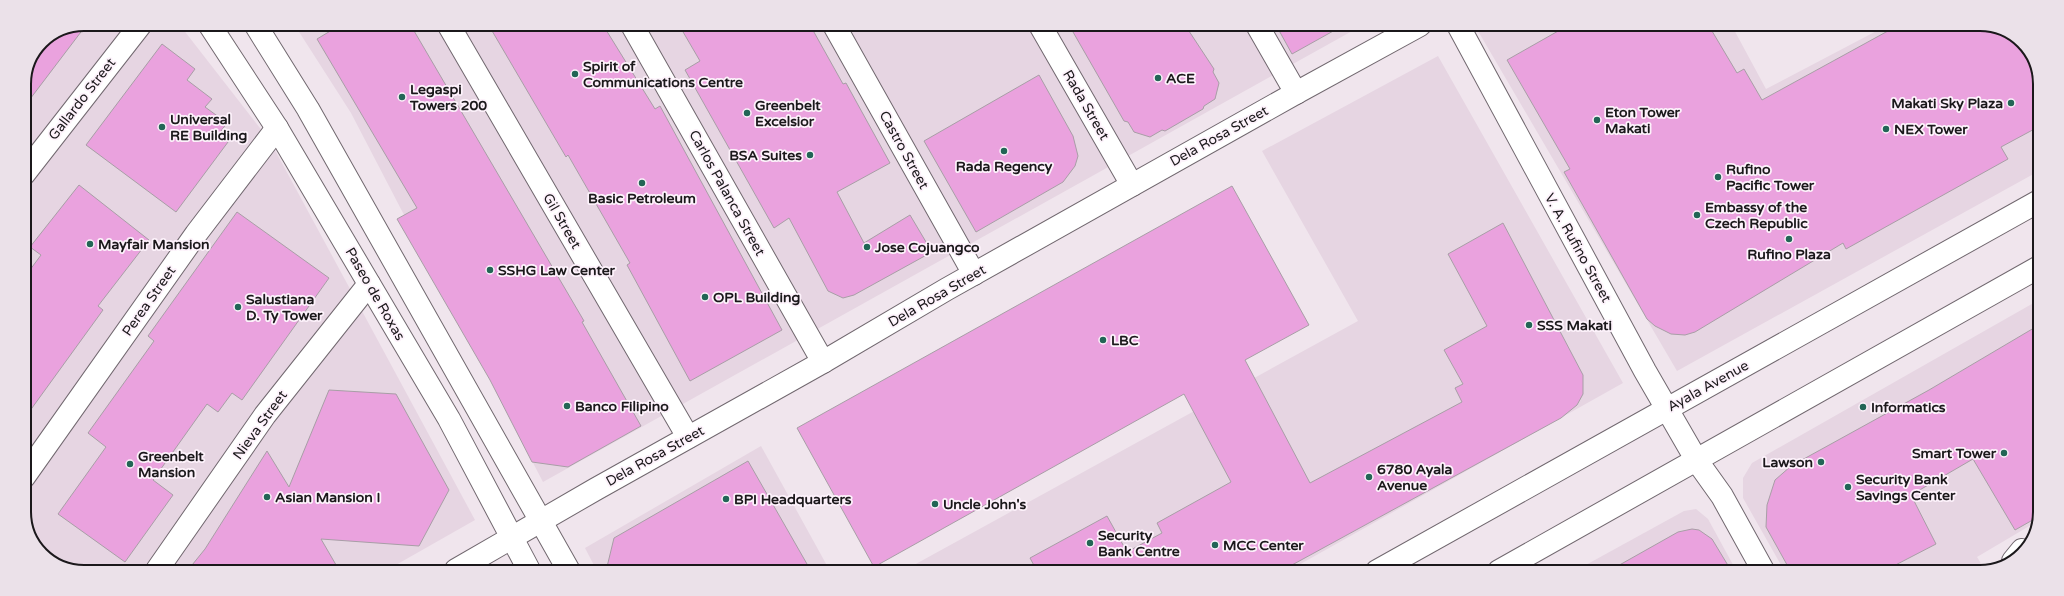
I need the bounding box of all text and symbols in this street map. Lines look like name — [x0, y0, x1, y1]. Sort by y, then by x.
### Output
street label: Gallardo Street — [45, 54, 120, 143]
place label: Spirit of Communications Centre — [583, 58, 743, 91]
street label: Rada Street — [1059, 67, 1113, 144]
marker: Spirit of Communications Centre — [570, 69, 580, 79]
place label: ACE — [1166, 70, 1195, 87]
marker: ACE — [1153, 73, 1163, 83]
place label: Legaspi Towers 200 — [409, 81, 487, 114]
marker: Legaspi Towers 200 — [397, 92, 407, 102]
place label: Makati Sky Plaza — [1891, 95, 2003, 112]
place label: Greenbelt Excelsior — [755, 97, 821, 130]
marker: Makati Sky Plaza — [2006, 98, 2016, 108]
street label: Dela Rosa Street — [1167, 102, 1272, 170]
place label: Eton Tower Makati — [1605, 104, 1681, 137]
marker: Greenbelt Excelsior — [742, 108, 752, 118]
street label: Castro Street — [875, 108, 933, 193]
place label: Universal RE Building — [170, 111, 247, 144]
marker: Eton Tower Makati — [1592, 115, 1602, 125]
place label: NEX Tower — [1894, 121, 1968, 138]
marker: Universal RE Building — [157, 122, 167, 132]
marker: NEX Tower — [1881, 124, 1891, 134]
street label: Carlos Palanca Street — [685, 127, 769, 259]
marker: Rada Regency — [999, 146, 1009, 156]
place label: BSA Suites — [729, 147, 802, 164]
marker: BSA Suites — [805, 150, 815, 160]
place label: Rada Regency — [956, 158, 1053, 175]
place label: Rufino Pacific Tower — [1726, 161, 1815, 194]
marker: Rufino Pacific Tower — [1713, 172, 1723, 182]
marker: Basic Petroleum — [637, 178, 647, 188]
street label: Gil Street — [539, 190, 585, 252]
place label: Basic Petroleum — [588, 190, 696, 207]
street label: V. A. Rufino Street — [1541, 191, 1615, 306]
place label: Embassy of the Czech Republic — [1705, 199, 1808, 232]
marker: Embassy of the Czech Republic — [1692, 210, 1702, 220]
marker: Rufino Plaza — [1784, 234, 1794, 244]
place label: Mayfair Mansion — [98, 236, 209, 253]
marker: Mayfair Mansion — [85, 239, 95, 249]
place label: Jose Cojuangco — [874, 239, 980, 256]
marker: Jose Cojuangco — [862, 242, 872, 252]
street label: Paseo de Roxas — [341, 244, 409, 344]
place label: Rufino Plaza — [1747, 246, 1831, 263]
street label: Dela Rosa Street — [885, 261, 989, 331]
street label: Perea Street — [119, 262, 180, 339]
place label: SSHG Law Center — [498, 262, 616, 279]
marker: SSHG Law Center — [485, 265, 495, 275]
place label: OPL Building — [713, 289, 800, 306]
place label: Salustiana D. Ty Tower — [246, 291, 323, 324]
marker: OPL Building — [700, 292, 710, 302]
marker: Salustiana D. Ty Tower — [233, 302, 243, 312]
place label: SSS Makati — [1537, 317, 1612, 334]
marker: SSS Makati — [1524, 320, 1534, 330]
place label: LBC — [1111, 332, 1139, 349]
marker: LBC — [1098, 335, 1108, 345]
street label: Ayala Avenue — [1664, 357, 1752, 415]
street label: Nieva Street — [229, 387, 291, 463]
place label: Banco Filipino — [575, 398, 669, 415]
place label: Informatics — [1871, 399, 1946, 416]
marker: Banco Filipino — [562, 401, 572, 411]
marker: Informatics — [1858, 402, 1868, 412]
street label: Dela Rosa Street — [603, 422, 708, 490]
place label: Smart Tower — [1912, 445, 1997, 462]
place label: Greenbelt Mansion — [138, 448, 204, 481]
marker: Smart Tower — [1999, 448, 2009, 458]
place label: Lawson — [1762, 454, 1813, 471]
marker: Lawson — [1816, 457, 1826, 467]
marker: Greenbelt Mansion — [125, 459, 135, 469]
place label: 6780 Ayala Avenue — [1377, 461, 1453, 494]
place label: Security Bank Savings Center — [1856, 471, 1956, 504]
marker: 6780 Ayala Avenue — [1364, 472, 1374, 482]
marker: Security Bank Savings Center — [1843, 482, 1853, 492]
place label: Asian Mansion I — [275, 489, 380, 506]
place label: BPI Headquarters — [734, 491, 852, 508]
marker: Asian Mansion I — [262, 492, 272, 502]
marker: BPI Headquarters — [721, 494, 731, 504]
place label: Uncle John's — [943, 496, 1027, 513]
marker: Uncle John's — [930, 499, 940, 509]
place label: Security Bank Centre — [1098, 527, 1180, 560]
place label: MCC Center — [1223, 537, 1304, 554]
marker: Security Bank Centre — [1085, 538, 1095, 548]
marker: MCC Center — [1210, 540, 1220, 550]

